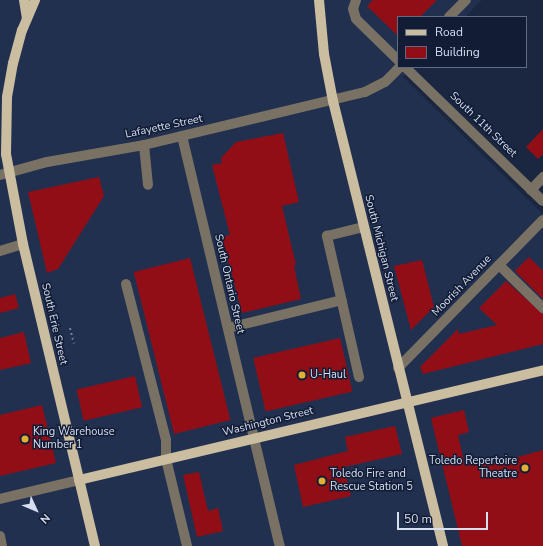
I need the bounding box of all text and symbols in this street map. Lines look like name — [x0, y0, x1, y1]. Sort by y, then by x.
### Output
legend — [397, 16, 527, 68]
text: Road — [435, 24, 463, 40]
text: Building — [435, 44, 480, 60]
street label: South 11th Street — [447, 90, 519, 160]
street label: Lafayette Street — [124, 112, 204, 142]
street label: South Michigan Street — [361, 193, 401, 303]
street label: South Ontario Street — [211, 233, 247, 335]
street label: Moorish Avenue — [429, 253, 495, 319]
street label: South Erie Street — [38, 282, 70, 366]
place label: U-Haul — [310, 368, 346, 382]
marker: U-Haul — [297, 370, 307, 380]
street label: Washington Street — [221, 404, 315, 440]
place label: King Warehouse Number 1 — [33, 426, 115, 452]
marker: King Warehouse Number 1 — [20, 434, 30, 444]
place label: Toledo Repertoire Theatre — [429, 455, 517, 481]
marker: Toledo Repertoire Theatre — [520, 463, 530, 473]
place label: Toledo Fire and Rescue Station 5 — [330, 468, 413, 494]
marker: Toledo Fire and Rescue Station 5 — [317, 476, 327, 486]
north arrow — [16, 490, 56, 530]
scale bar — [399, 504, 490, 530]
text: N — [37, 511, 53, 527]
text: 50 m — [404, 511, 432, 527]

